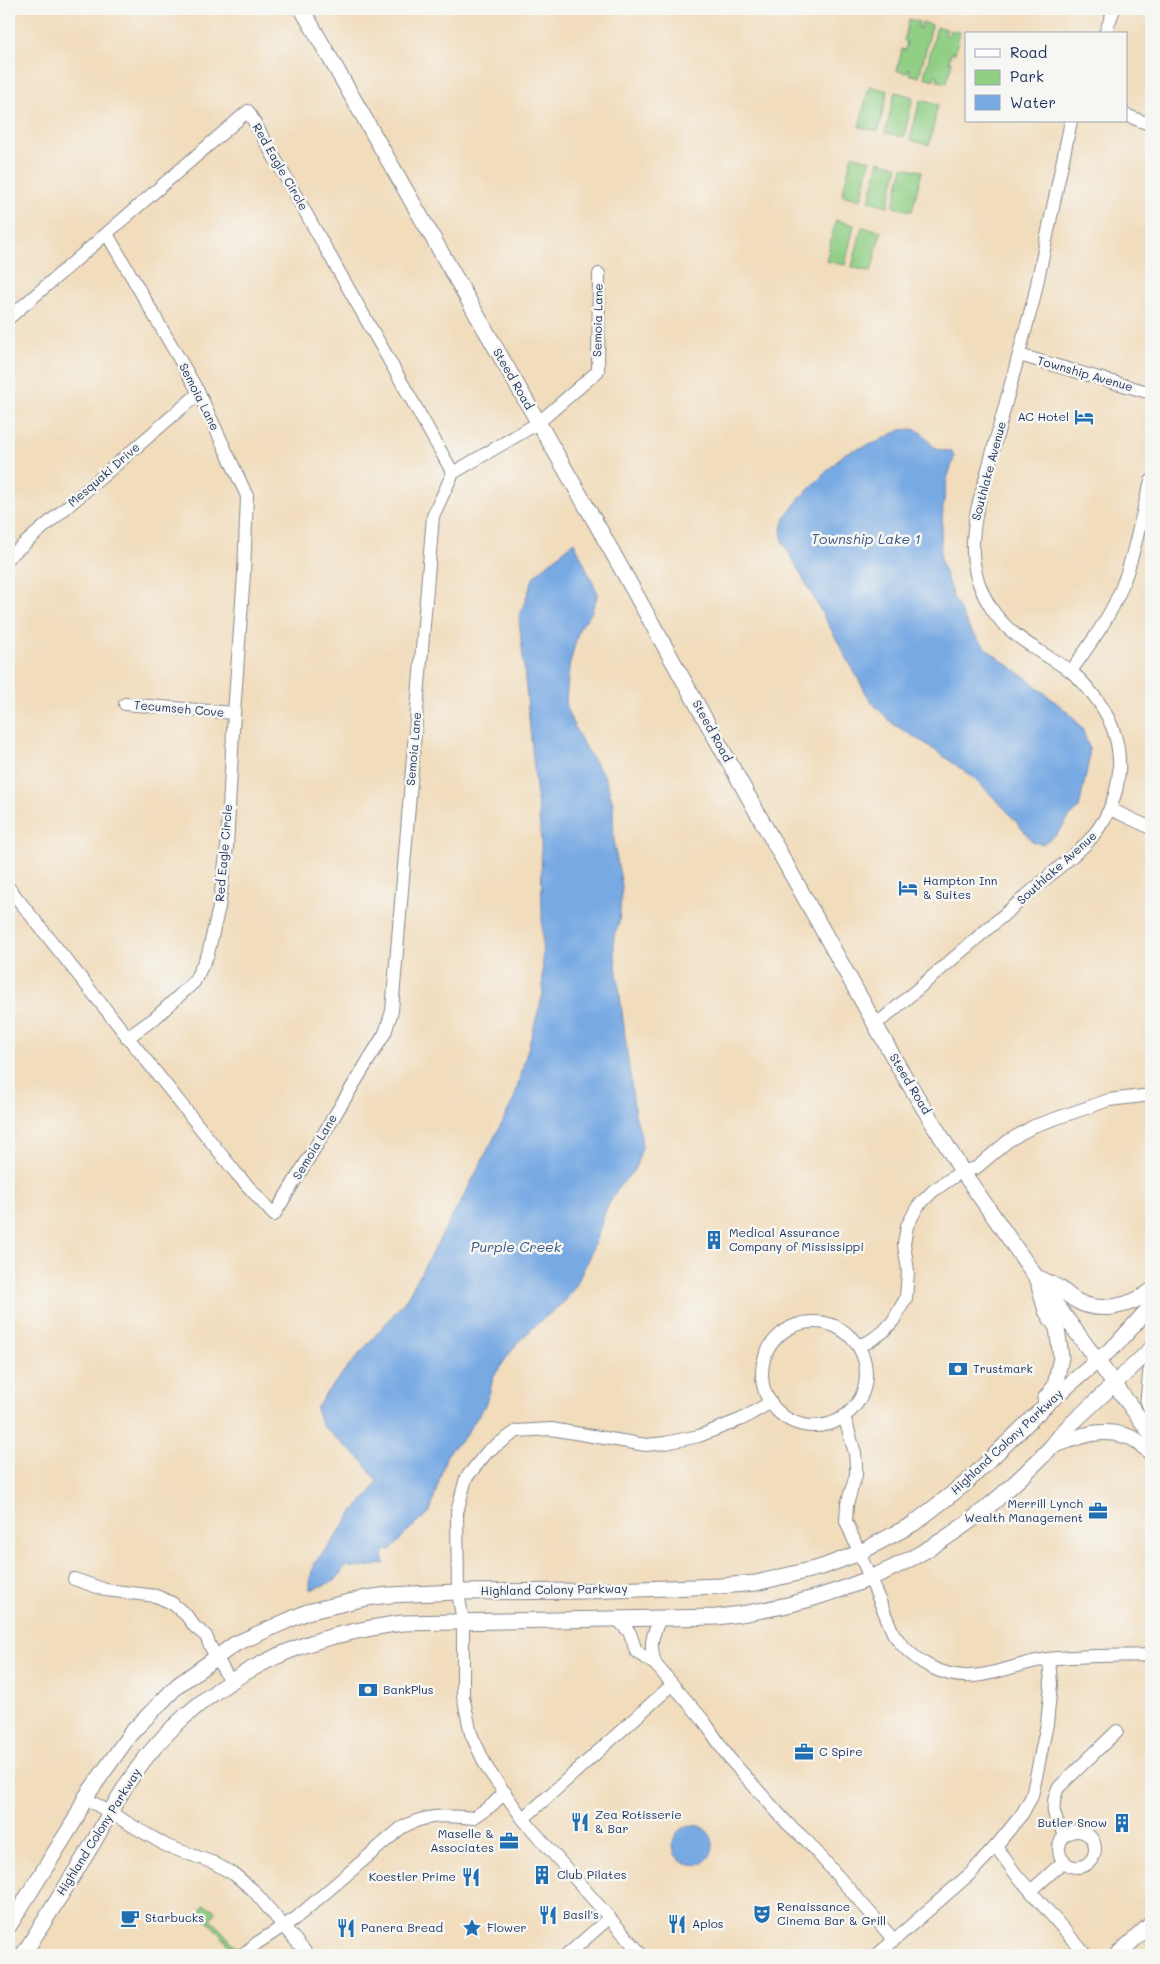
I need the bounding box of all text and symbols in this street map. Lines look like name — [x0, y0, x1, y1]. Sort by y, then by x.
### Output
legend — [965, 32, 1128, 122]
text: Road — [1010, 42, 1047, 62]
text: Park — [1010, 66, 1044, 86]
text: Water — [1010, 92, 1056, 112]
street label: Red Eagle Circle — [249, 120, 312, 213]
street label: Semoia Lane — [588, 283, 606, 357]
street label: Steed Road — [490, 345, 538, 412]
street label: Township Avenue — [1036, 352, 1135, 394]
street label: Semoia Lane — [176, 360, 224, 433]
hotel icon: AC Hotel — [1073, 406, 1095, 428]
place label: AC Hotel — [1018, 408, 1069, 424]
street label: Southlake Avenue — [967, 419, 1009, 522]
street label: Mesquaki Drive — [64, 439, 143, 510]
water label: Township Lake 1 — [811, 529, 921, 548]
street label: Tecumseh Cove — [133, 696, 225, 720]
street label: Steed Road — [689, 697, 737, 765]
street label: Semoia Lane — [402, 711, 424, 786]
street label: Red Eagle Circle — [211, 803, 235, 902]
street label: Southlake Avenue — [1013, 827, 1100, 907]
place label: Hampton Inn & Suites — [923, 872, 997, 902]
hotel icon: Hampton Inn & Suites — [897, 877, 919, 899]
street label: Steed Road — [886, 1050, 935, 1117]
street label: Semoia Lane — [288, 1111, 340, 1182]
place label: Medical Assurance Company of Mississippi — [729, 1224, 864, 1254]
building icon: Medical Assurance Company of Mississippi — [703, 1229, 725, 1251]
water label: Purple Creek — [471, 1237, 562, 1256]
bank icon: Trustmark — [947, 1358, 969, 1380]
place label: Trustmark — [973, 1360, 1033, 1376]
street label: Highland Colony Parkway — [947, 1385, 1066, 1497]
place label: Merrill Lynch Wealth Management — [964, 1495, 1083, 1525]
office icon: Merrill Lynch Wealth Management — [1087, 1500, 1109, 1522]
street label: Highland Colony Parkway — [480, 1580, 628, 1598]
bank icon: BankPlus — [357, 1679, 379, 1701]
place label: BankPlus — [383, 1681, 434, 1697]
office icon: C Spire — [793, 1741, 815, 1763]
place label: C Spire — [819, 1743, 863, 1759]
street label: Highland Colony Parkway — [52, 1765, 144, 1898]
place label: Zea Rotisserie & Bar — [595, 1806, 682, 1836]
restaurant icon: Zea Rotisserie & Bar — [569, 1811, 591, 1833]
building icon: Butler Snow — [1111, 1812, 1133, 1834]
place label: Butler Snow — [1038, 1814, 1107, 1830]
place label: Maselle & Associates — [430, 1825, 494, 1855]
office icon: Maselle & Associates — [498, 1830, 520, 1852]
building icon: Club Pilates — [531, 1864, 553, 1886]
restaurant icon: Koestler Prime — [460, 1866, 482, 1888]
place label: Club Pilates — [557, 1866, 627, 1882]
place label: Koestler Prime — [369, 1868, 456, 1884]
place label: Renaissance Cinema Bar & Grill — [777, 1898, 886, 1928]
theatre icon: Renaissance Cinema Bar & Grill — [751, 1903, 773, 1925]
restaurant icon: Basil's — [537, 1904, 559, 1926]
place label: Basil's — [563, 1906, 599, 1922]
cafe icon: Starbucks — [119, 1907, 141, 1929]
place label: Starbucks — [145, 1909, 204, 1925]
restaurant icon: Aplos — [666, 1913, 688, 1935]
place label: Aplos — [692, 1915, 724, 1931]
restaurant icon: Panera Bread — [335, 1917, 357, 1939]
place icon: Flower — [461, 1917, 483, 1939]
place label: Panera Bread — [361, 1919, 444, 1935]
place label: Flower — [487, 1919, 527, 1935]

